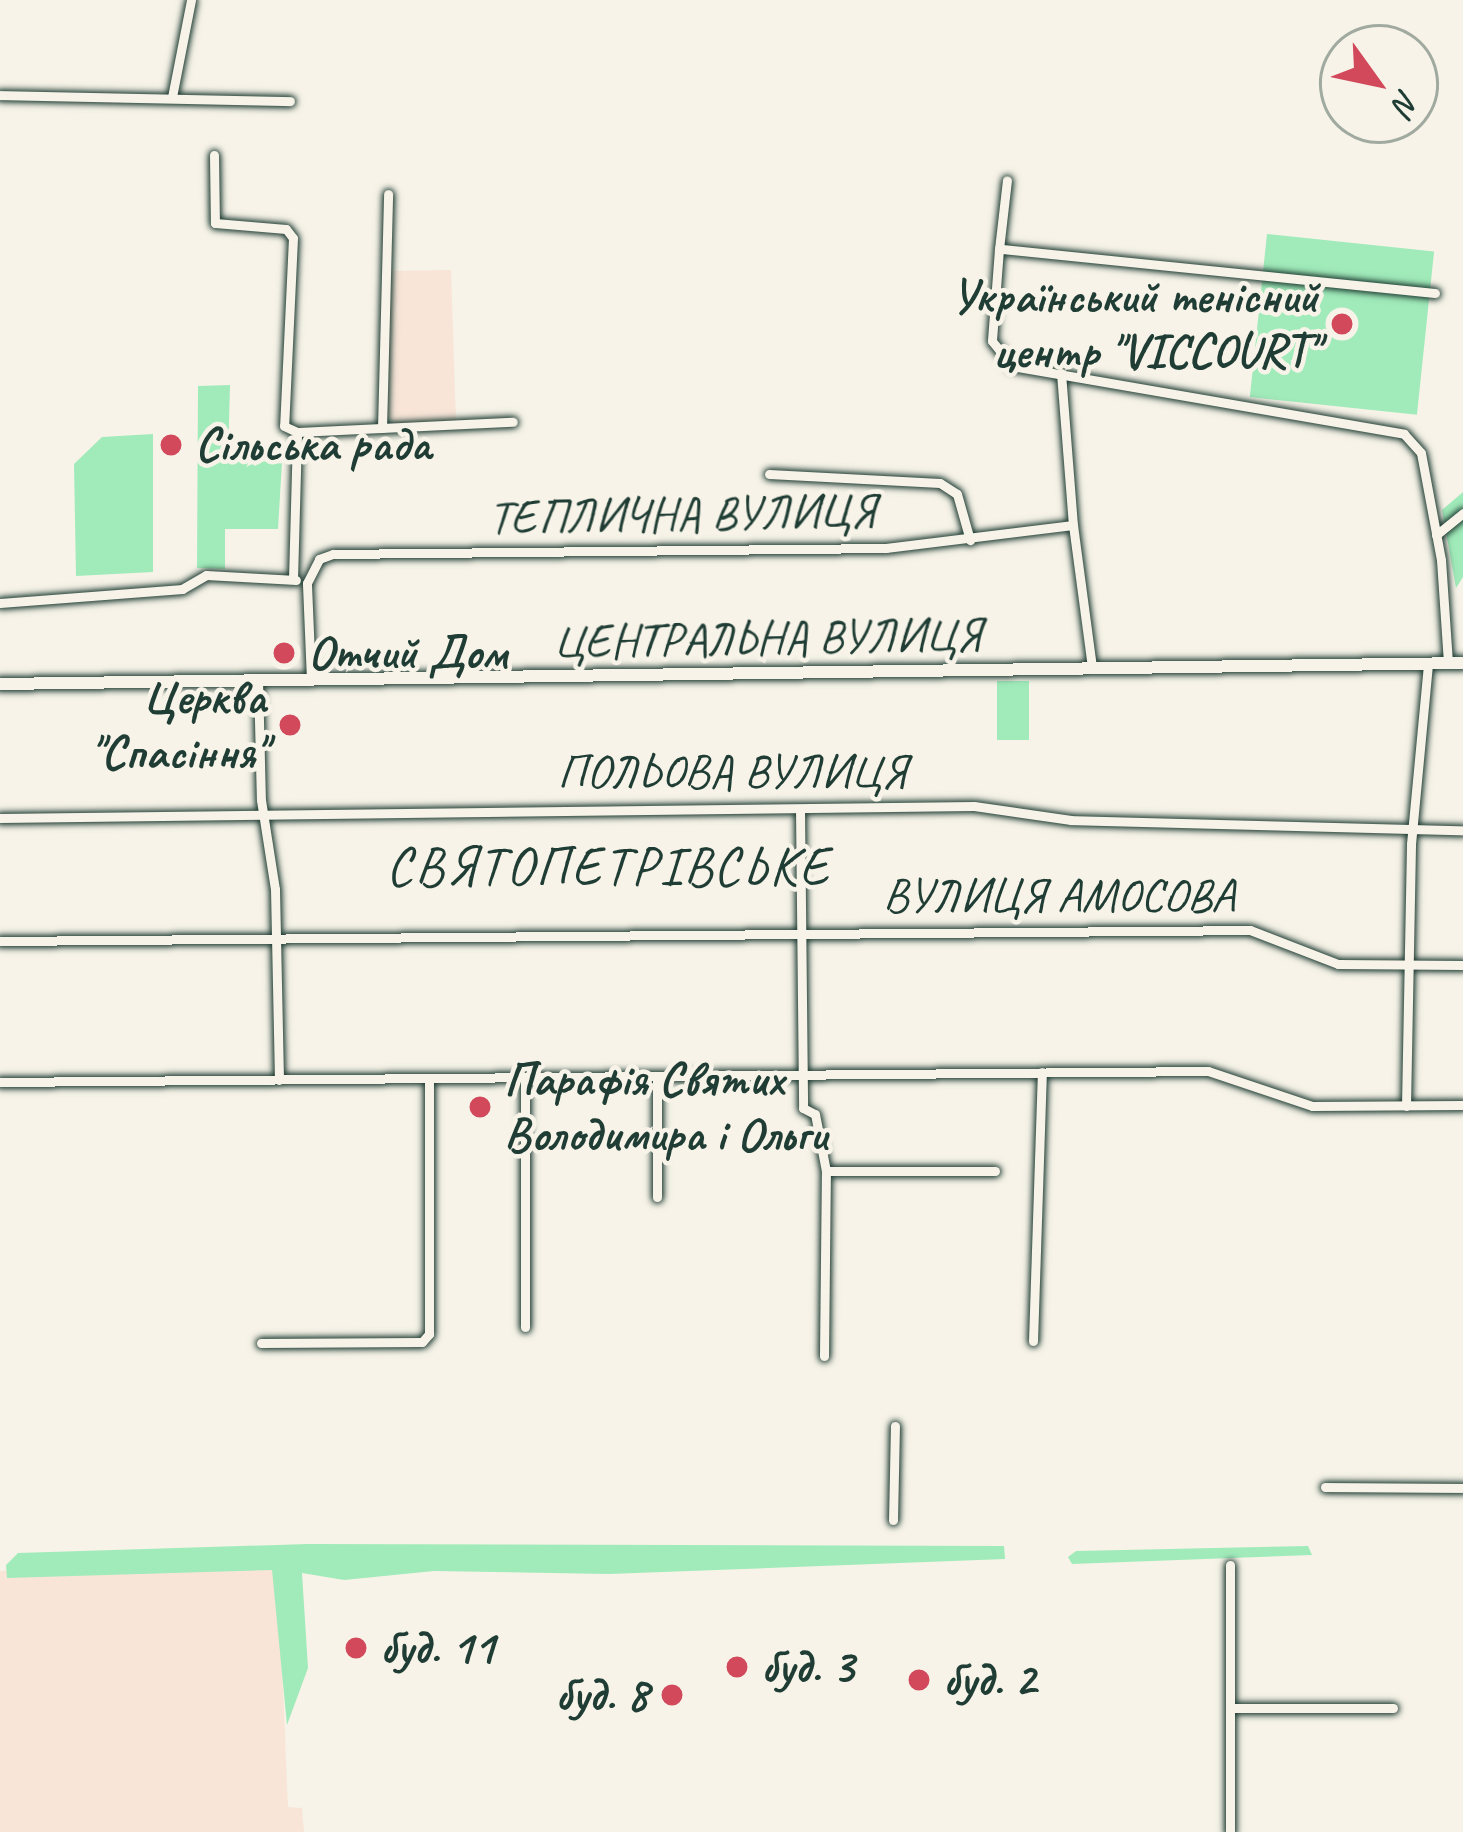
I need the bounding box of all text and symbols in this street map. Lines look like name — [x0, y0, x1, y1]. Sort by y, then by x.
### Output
north arrow — [1319, 24, 1439, 144]
text: N — [1383, 82, 1430, 122]
place label: Український тенісний центр "VICCOURT" — [950, 267, 1318, 380]
marker: Український тенісний центр "VICCOURT" — [1329, 311, 1355, 337]
place label: Сільська рада — [195, 416, 427, 474]
marker: Сільська рада — [158, 432, 184, 458]
street label: ТЕПЛИЧНА ВУЛИЦЯ — [489, 482, 875, 546]
street label: ЦЕНТРАЛЬНА ВУЛИЦЯ — [552, 605, 982, 671]
place label: Отчий Дом — [308, 624, 507, 682]
marker: Отчий Дом — [271, 640, 297, 666]
place label: Церква "Спасіння" — [90, 668, 266, 781]
marker: Церква "Спасіння" — [277, 712, 303, 738]
street label: ПОЛЬОВА ВУЛИЦЯ — [557, 743, 907, 801]
district label: СВЯТОПЕТРІВСЬКЕ — [385, 834, 833, 898]
street label: ВУЛИЦЯ АМОСОВА — [883, 867, 1235, 925]
place label: Парафія Святих Володимира і Ольги — [504, 1050, 827, 1163]
marker: Парафія Святих Володимира і Ольги — [467, 1094, 493, 1120]
place label: буд. 11 — [380, 1619, 494, 1677]
marker: буд. 11 — [343, 1635, 369, 1661]
place label: буд. 3 — [761, 1638, 854, 1696]
place label: буд. 2 — [943, 1651, 1036, 1709]
marker: буд. 3 — [724, 1654, 750, 1680]
place label: буд. 8 — [555, 1666, 648, 1724]
marker: буд. 2 — [906, 1667, 932, 1693]
marker: буд. 8 — [659, 1682, 685, 1708]

